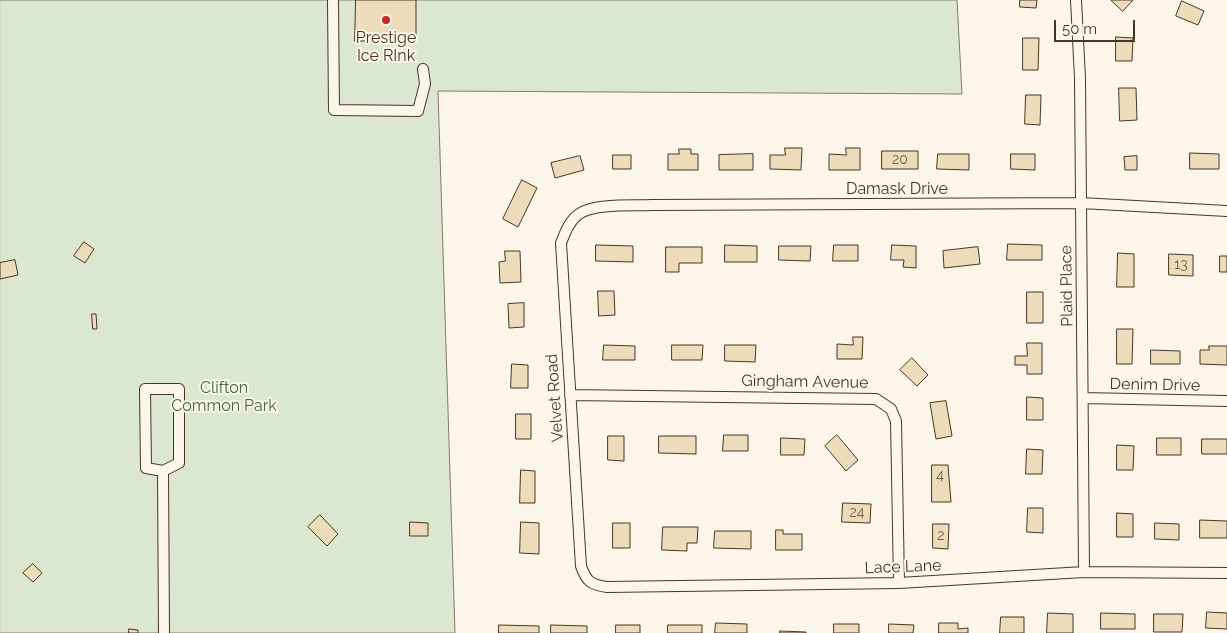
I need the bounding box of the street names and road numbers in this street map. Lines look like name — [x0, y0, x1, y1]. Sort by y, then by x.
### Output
street label: Damask Drive — [846, 179, 948, 199]
street label: Plaid Place — [1057, 245, 1077, 327]
street label: Velvet Road — [542, 353, 568, 443]
street label: Gingham Avenue — [741, 371, 869, 393]
street label: Denim Drive — [1110, 375, 1200, 395]
street label: Lace Lane — [864, 556, 942, 578]

